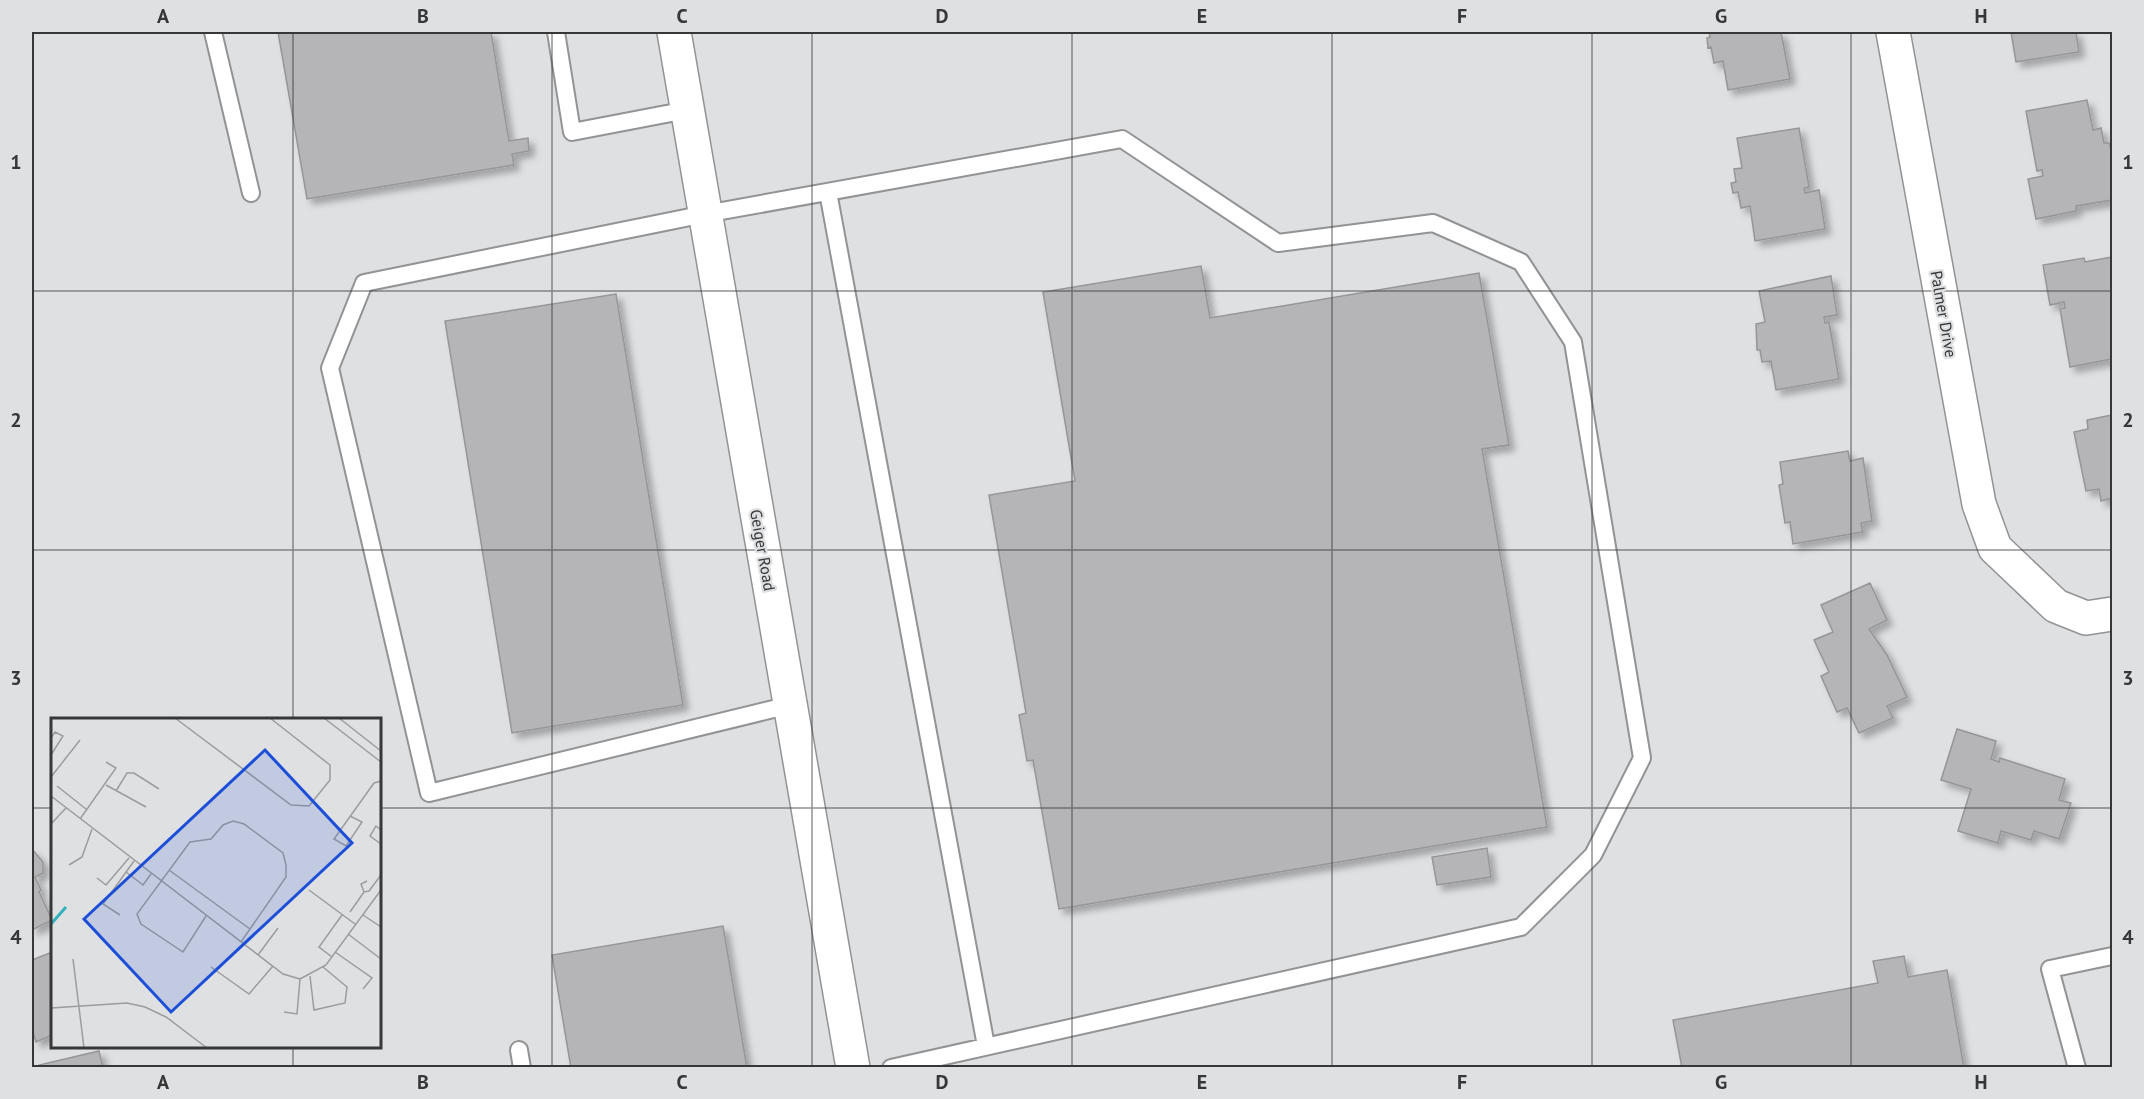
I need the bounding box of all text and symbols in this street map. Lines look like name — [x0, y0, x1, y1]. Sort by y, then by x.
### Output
text: A — [157, 3, 170, 29]
text: B — [417, 3, 429, 29]
text: C — [676, 3, 688, 29]
text: D — [936, 3, 949, 29]
text: E — [1197, 3, 1207, 29]
text: F — [1457, 3, 1467, 29]
text: G — [1715, 3, 1727, 29]
text: H — [1974, 3, 1988, 29]
text: 1 — [10, 149, 22, 175]
text: 1 — [2122, 149, 2134, 175]
street label: Palmer Drive — [1927, 269, 1961, 359]
text: 2 — [10, 407, 22, 433]
text: 2 — [2122, 407, 2134, 433]
street label: Geiger Road — [746, 508, 780, 592]
text: 3 — [10, 665, 22, 691]
text: 3 — [2122, 665, 2134, 691]
inset map — [51, 718, 381, 1048]
text: 4 — [10, 924, 22, 950]
text: 4 — [2122, 924, 2134, 950]
text: A — [157, 1069, 170, 1095]
text: B — [417, 1069, 429, 1095]
text: C — [676, 1069, 688, 1095]
text: D — [936, 1069, 949, 1095]
text: E — [1197, 1069, 1207, 1095]
text: F — [1457, 1069, 1467, 1095]
text: G — [1715, 1069, 1727, 1095]
text: H — [1974, 1069, 1988, 1095]

